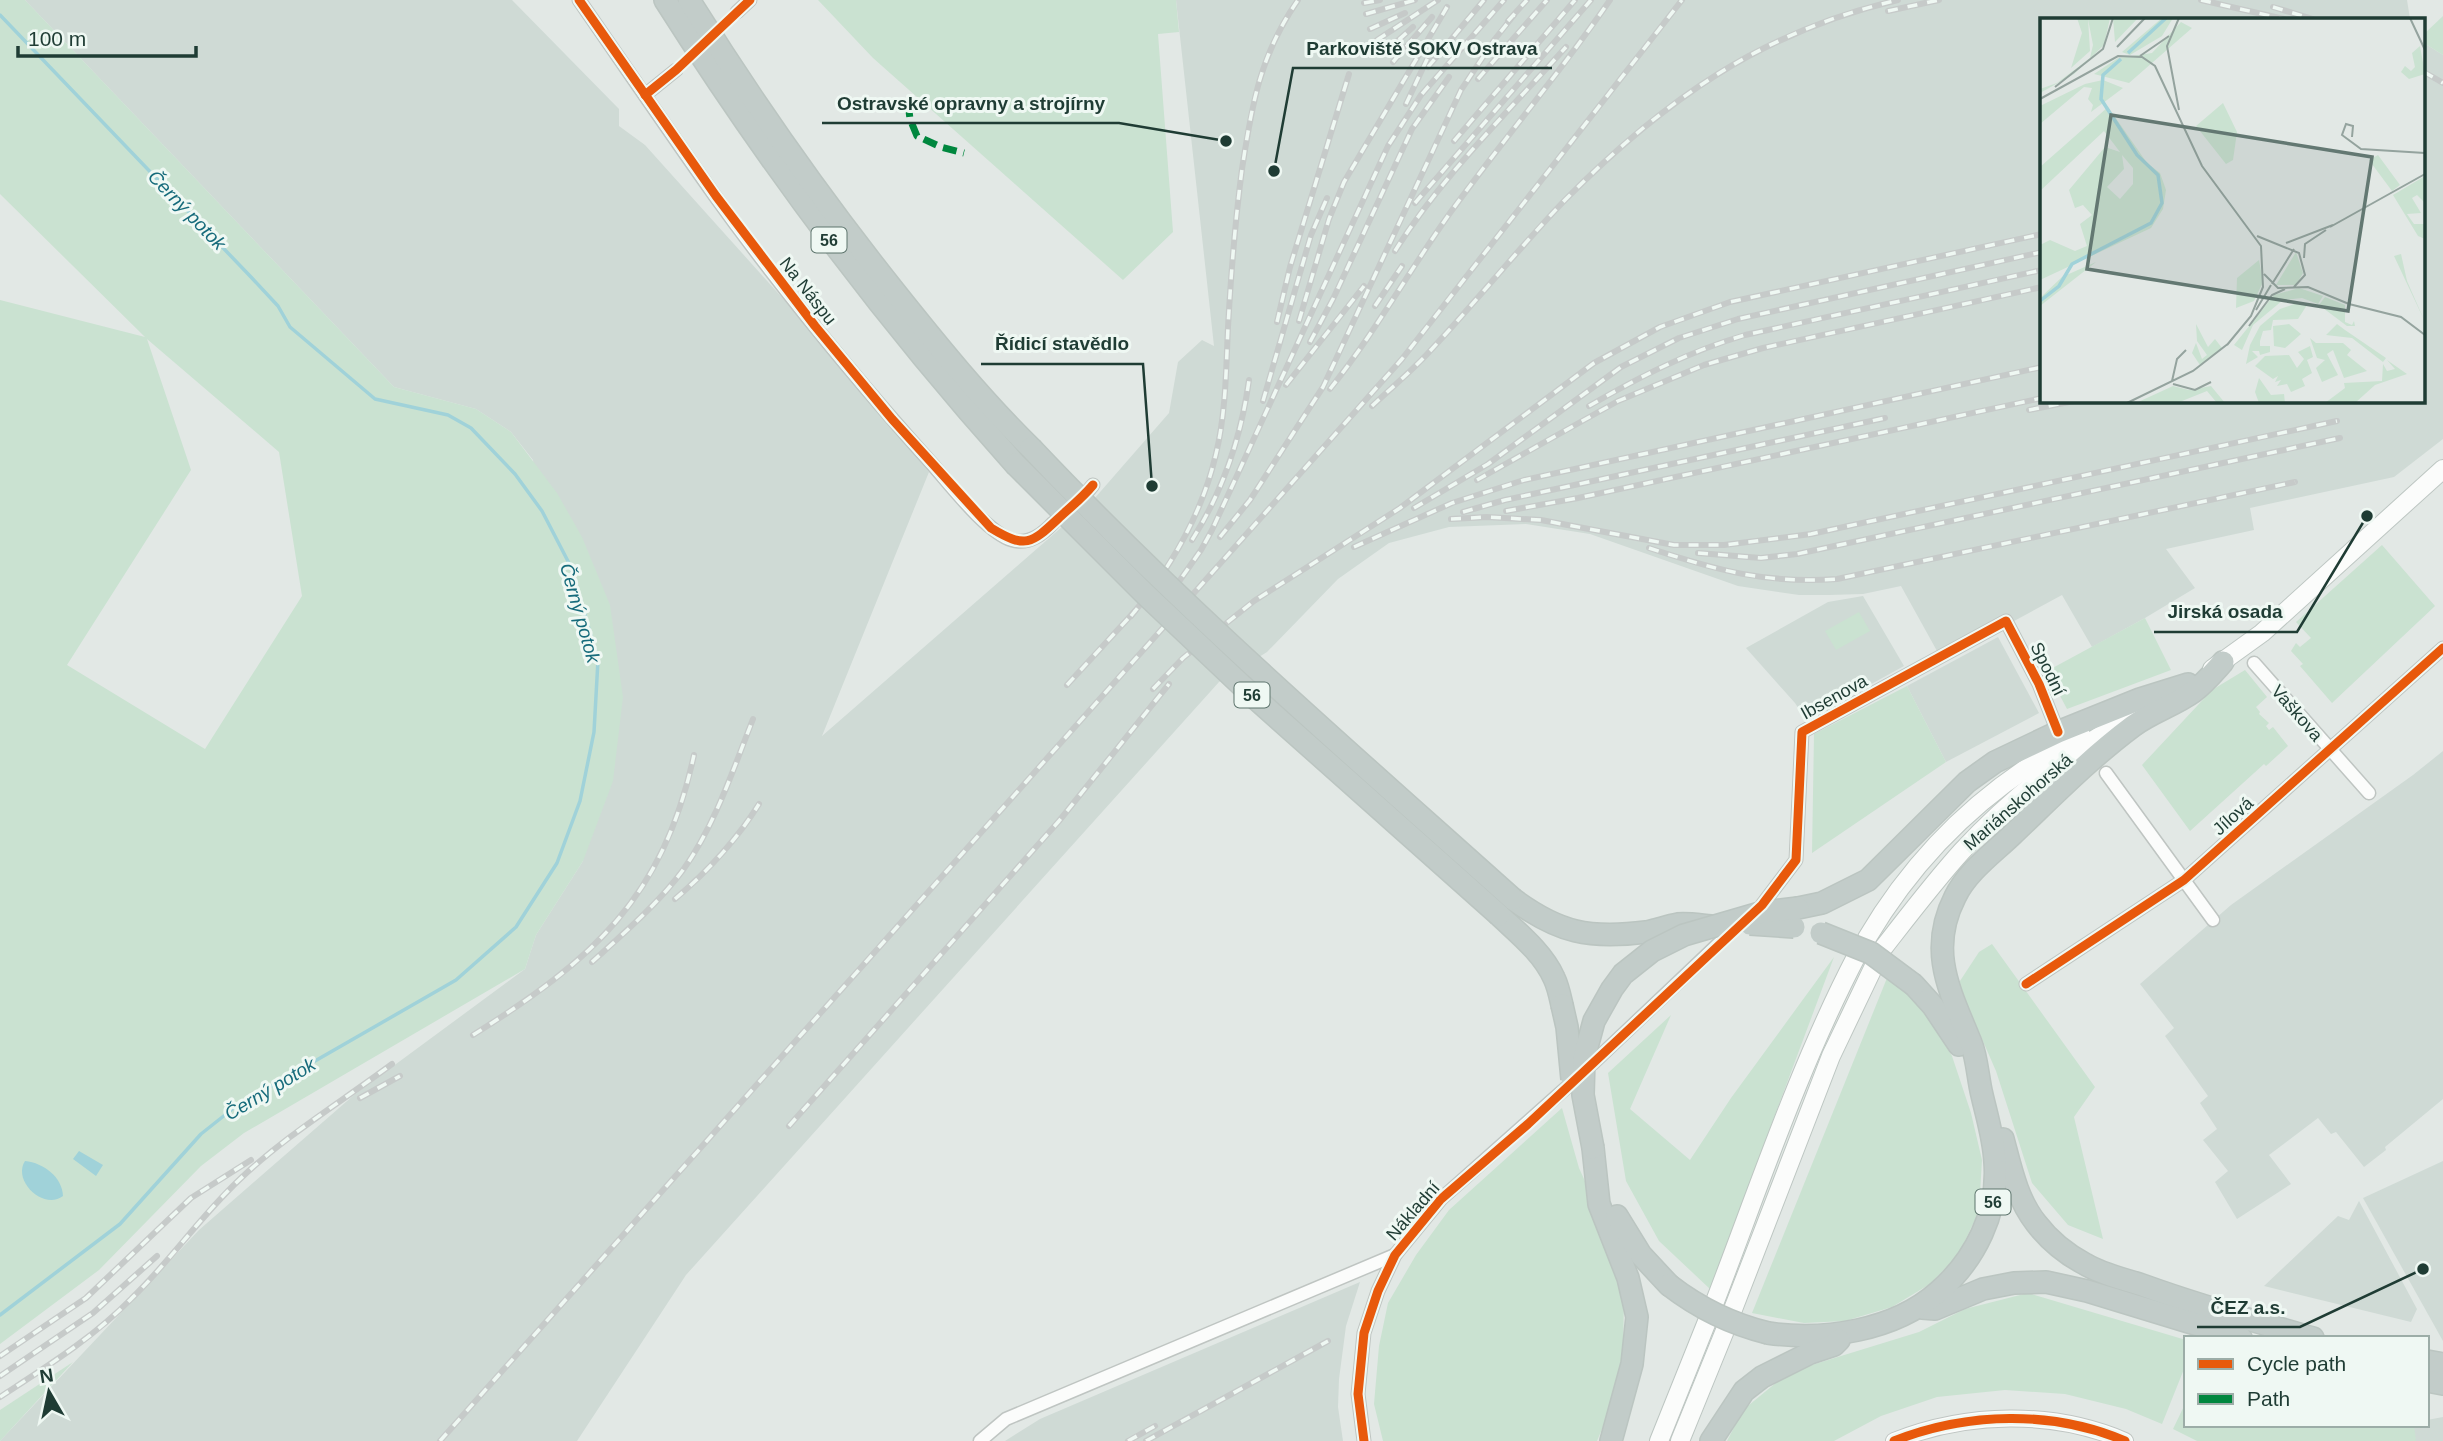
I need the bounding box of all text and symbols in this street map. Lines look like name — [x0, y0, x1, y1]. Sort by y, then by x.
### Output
scale bar — [18, 14, 196, 58]
inset map — [2040, 18, 2426, 402]
text: 100 m — [28, 27, 86, 50]
callout: Parkoviště SOKV Ostrava — [1293, 28, 1552, 68]
text: Parkoviště SOKV Ostrava — [1306, 38, 1538, 59]
callout: Ostravské opravny a strojírny — [822, 83, 1119, 123]
text: Ostravské opravny a strojírny — [837, 93, 1106, 114]
water label: Černý potok — [144, 166, 231, 255]
road number: 56 — [812, 228, 846, 252]
street label: Na Náspu — [775, 253, 841, 329]
callout: Řídicí stavědlo — [981, 324, 1143, 364]
text: Řídicí stavědlo — [995, 333, 1129, 354]
water label: Černý potok — [556, 561, 605, 667]
callout: Jirská osada — [2154, 592, 2297, 632]
text: Jirská osada — [2167, 601, 2283, 622]
street label: Spodní — [2027, 639, 2069, 699]
street label: Ibsenova — [1797, 670, 1872, 723]
street label: Vaškova — [2267, 681, 2327, 746]
road number: 56 — [1234, 682, 1270, 708]
street label: Mariánskohorská — [1960, 749, 2077, 855]
street label: Jílová — [2209, 792, 2258, 839]
water label: Černý potok — [221, 1053, 321, 1124]
street label: Nákladní — [1382, 1178, 1444, 1244]
road number: 56 — [1976, 1190, 2010, 1214]
callout: ČEZ a.s. — [2197, 1287, 2300, 1327]
text: ČEZ a.s. — [2211, 1297, 2285, 1318]
legend — [2184, 1336, 2429, 1427]
text: Cycle path — [2247, 1352, 2346, 1375]
north arrow — [14, 1357, 84, 1427]
text: N — [38, 1364, 55, 1387]
text: Path — [2247, 1387, 2290, 1410]

